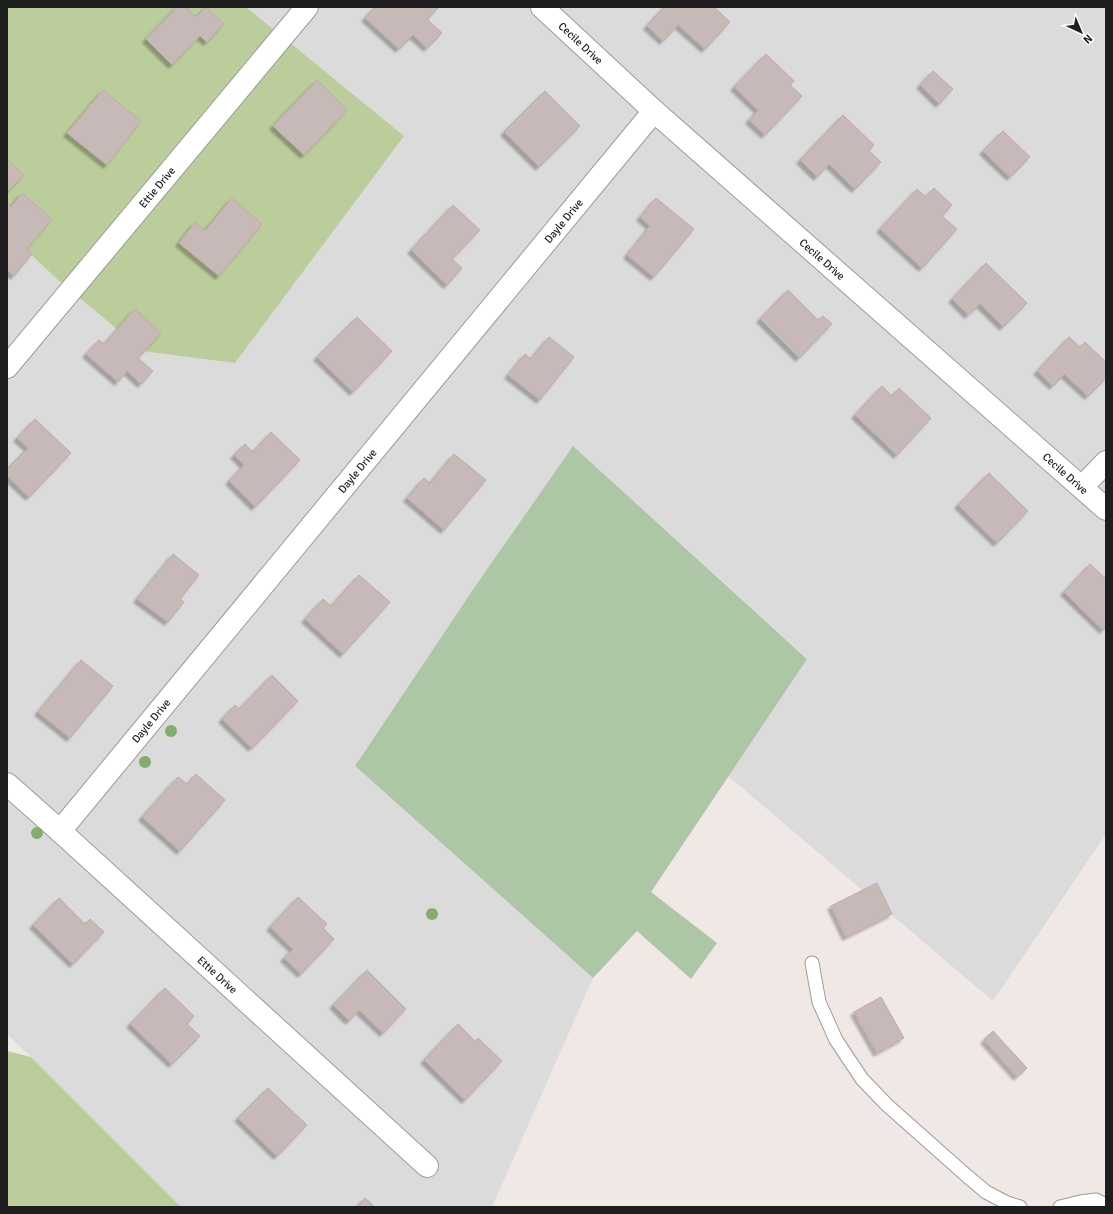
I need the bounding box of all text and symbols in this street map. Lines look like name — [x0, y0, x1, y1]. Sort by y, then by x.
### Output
north arrow — [1061, 12, 1101, 52]
street label: Cecile Drive — [556, 19, 606, 67]
text: N — [1080, 31, 1095, 46]
street label: Ettie Drive — [136, 164, 178, 210]
street label: Dayle Drive — [541, 196, 585, 246]
street label: Cecile Drive — [797, 236, 848, 283]
street label: Dayle Drive — [335, 446, 379, 495]
street label: Cecile Drive — [1040, 450, 1091, 497]
street label: Dayle Drive — [129, 696, 173, 745]
street label: Ettie Drive — [195, 953, 240, 996]

